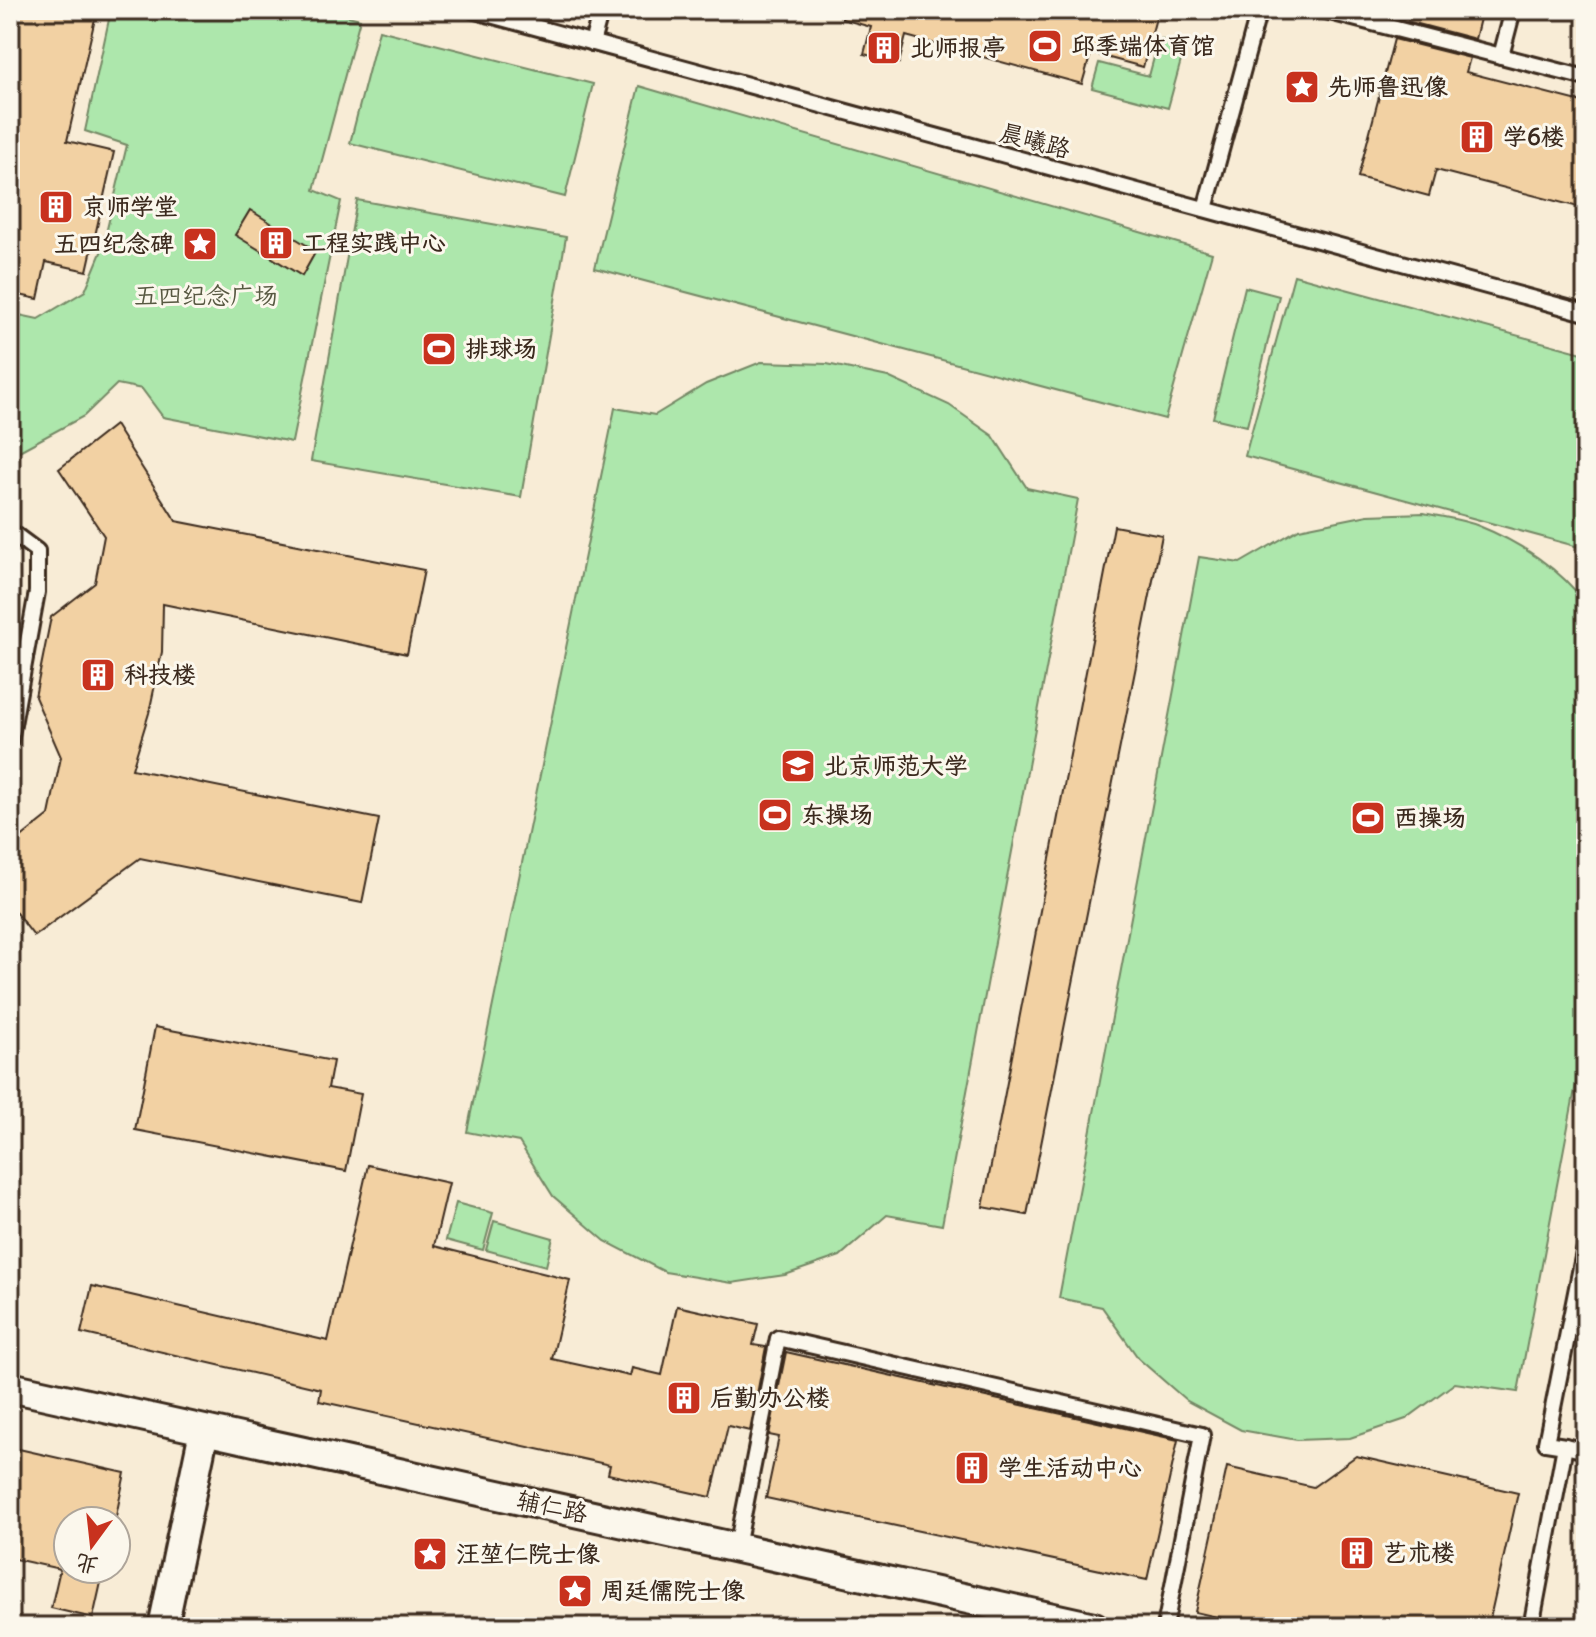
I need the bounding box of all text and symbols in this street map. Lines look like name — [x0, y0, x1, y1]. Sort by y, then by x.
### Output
sports icon: 邱季端体育馆 — [1026, 27, 1064, 65]
building icon: 北师报亭 — [865, 29, 903, 67]
place label: 邱季端体育馆 — [1071, 30, 1215, 60]
place label: 北师报亭 — [910, 32, 1006, 62]
place icon: 先师鲁迅像 — [1283, 68, 1321, 106]
place label: 先师鲁迅像 — [1328, 71, 1448, 101]
street label: 晨曦路 — [997, 116, 1074, 164]
building icon: 学6楼 — [1458, 118, 1496, 156]
place label: 学6楼 — [1503, 121, 1565, 151]
building icon: 京师学堂 — [37, 188, 75, 226]
place label: 京师学堂 — [82, 191, 178, 221]
building icon: 工程实践中心 — [257, 224, 295, 262]
place icon: 五四纪念碑 — [181, 225, 219, 263]
place label: 工程实践中心 — [302, 227, 446, 257]
place label: 五四纪念碑 — [54, 228, 174, 258]
park label: 五四纪念广场 — [134, 280, 278, 310]
sports icon: 排球场 — [420, 330, 458, 368]
place label: 排球场 — [465, 333, 537, 363]
building icon: 科技楼 — [79, 656, 117, 694]
place label: 科技楼 — [124, 659, 196, 689]
school or university icon: 北京师范大学 — [779, 747, 817, 785]
place label: 北京师范大学 — [824, 750, 968, 780]
sports icon: 东操场 — [756, 796, 794, 834]
place label: 东操场 — [801, 799, 873, 829]
sports icon: 西操场 — [1349, 799, 1387, 837]
place label: 西操场 — [1394, 802, 1466, 832]
building icon: 后勤办公楼 — [665, 1379, 703, 1417]
place label: 后勤办公楼 — [710, 1382, 830, 1412]
building icon: 学生活动中心 — [953, 1449, 991, 1487]
place label: 学生活动中心 — [998, 1452, 1142, 1482]
street label: 辅仁路 — [514, 1484, 591, 1528]
north arrow — [52, 1505, 132, 1585]
building icon: 艺术楼 — [1338, 1534, 1376, 1572]
place icon: 汪堃仁院士像 — [411, 1535, 449, 1573]
place label: 艺术楼 — [1383, 1537, 1455, 1567]
place label: 汪堃仁院士像 — [456, 1538, 600, 1568]
text: 北 — [73, 1548, 101, 1581]
place icon: 周廷儒院士像 — [556, 1572, 594, 1610]
place label: 周廷儒院士像 — [601, 1575, 745, 1605]

